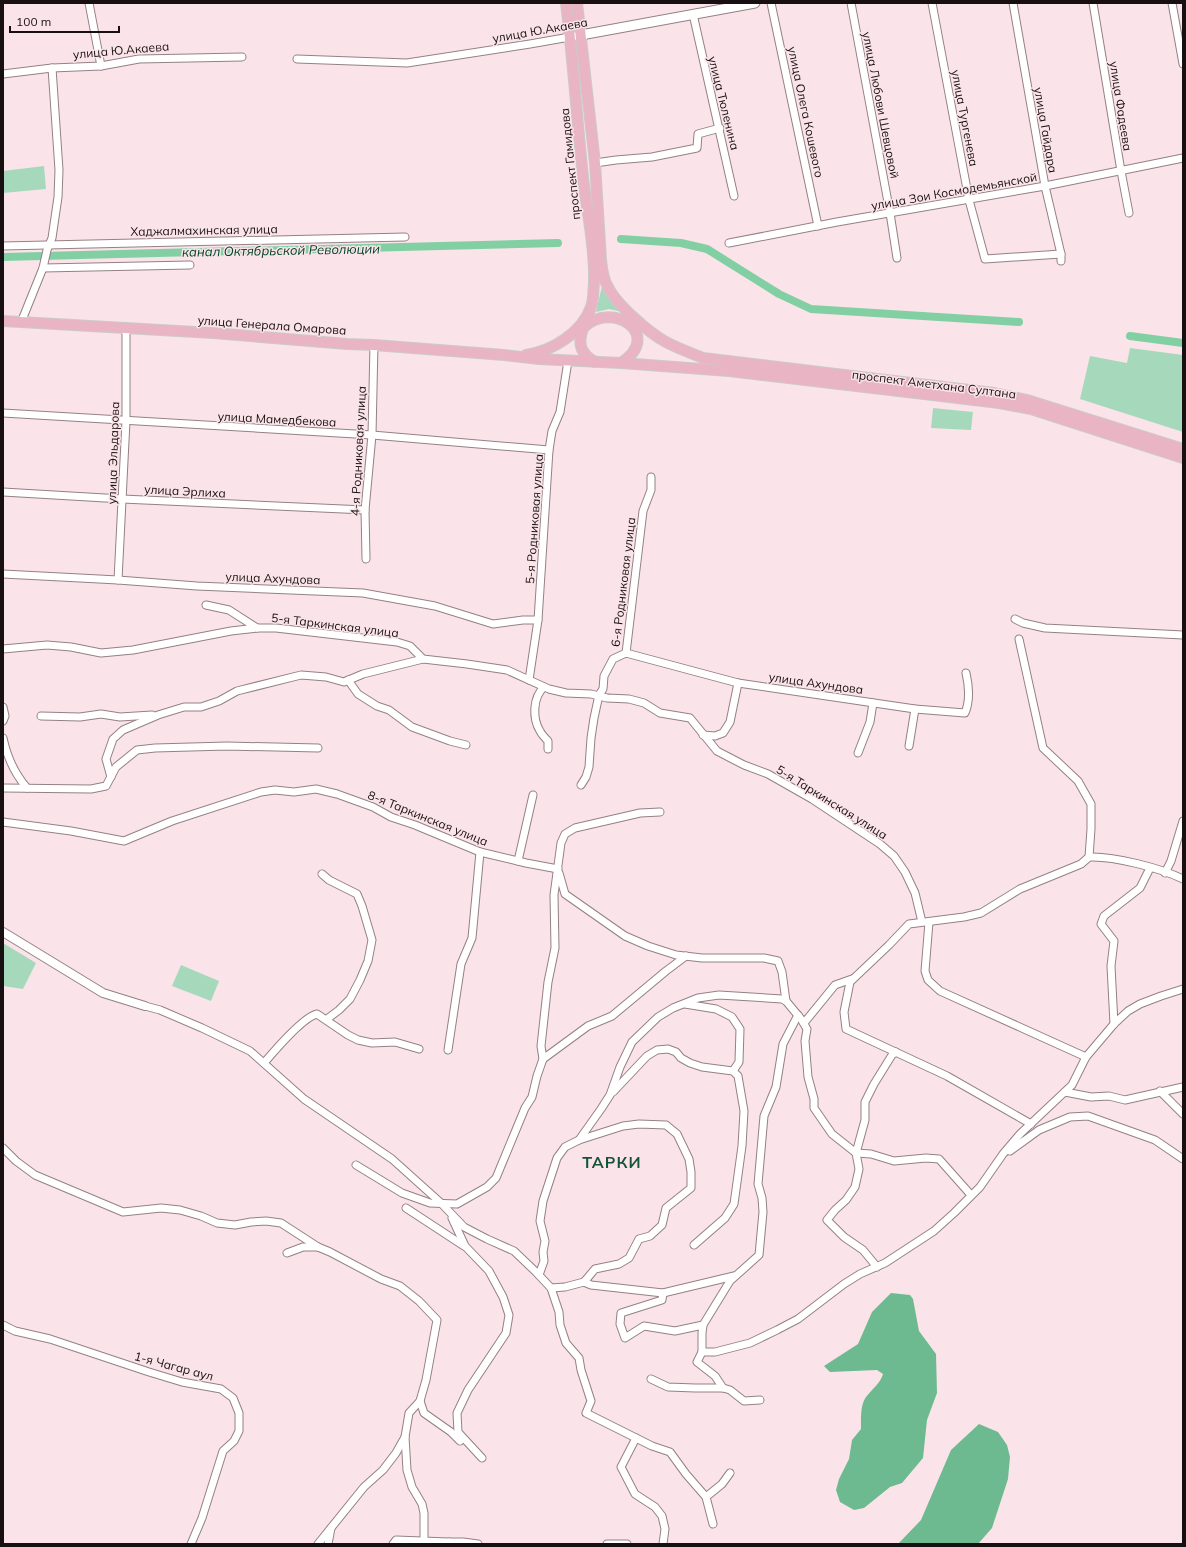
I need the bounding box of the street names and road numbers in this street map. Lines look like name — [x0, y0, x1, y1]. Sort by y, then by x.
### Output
street label: улица Ю.Акаева — [491, 14, 589, 46]
street label: улица Любови Шевцовой — [859, 30, 903, 180]
street label: улица Ю.Акаева — [72, 38, 170, 62]
street label: улица Олега Кошевого — [785, 45, 827, 179]
street label: улица Тюленина — [705, 54, 743, 152]
street label: улица Фадеева — [1107, 60, 1135, 152]
street label: улица Тургенева — [948, 68, 982, 168]
street label: улица Гайдара — [1031, 86, 1061, 174]
street label: проспект Гамидова — [557, 107, 583, 221]
street label: улица Зои Космодемьянской — [870, 169, 1038, 213]
street label: Хаджалмахинская улица — [130, 221, 278, 239]
street label: улица Генерала Омарова — [197, 312, 347, 338]
street label: проспект Аметхана Султана — [851, 366, 1017, 402]
street label: 4-я Родниковая улица — [347, 386, 369, 516]
street label: улица Эльдарова — [104, 401, 122, 505]
street label: улица Мамедбекова — [217, 408, 337, 430]
street label: 5-я Родниковая улица — [522, 453, 546, 585]
street label: улица Эрлиха — [144, 481, 226, 501]
street label: 6-я Родниковая улица — [608, 516, 638, 648]
street label: улица Ахундова — [225, 569, 321, 587]
street label: 5-я Таркинская улица — [270, 610, 400, 640]
street label: улица Ахундова — [768, 669, 864, 697]
street label: 5-я Таркинская улица — [774, 762, 890, 842]
street label: 8-я Таркинская улица — [366, 787, 490, 849]
street label: 1-я Чагар аул — [133, 1348, 215, 1384]

